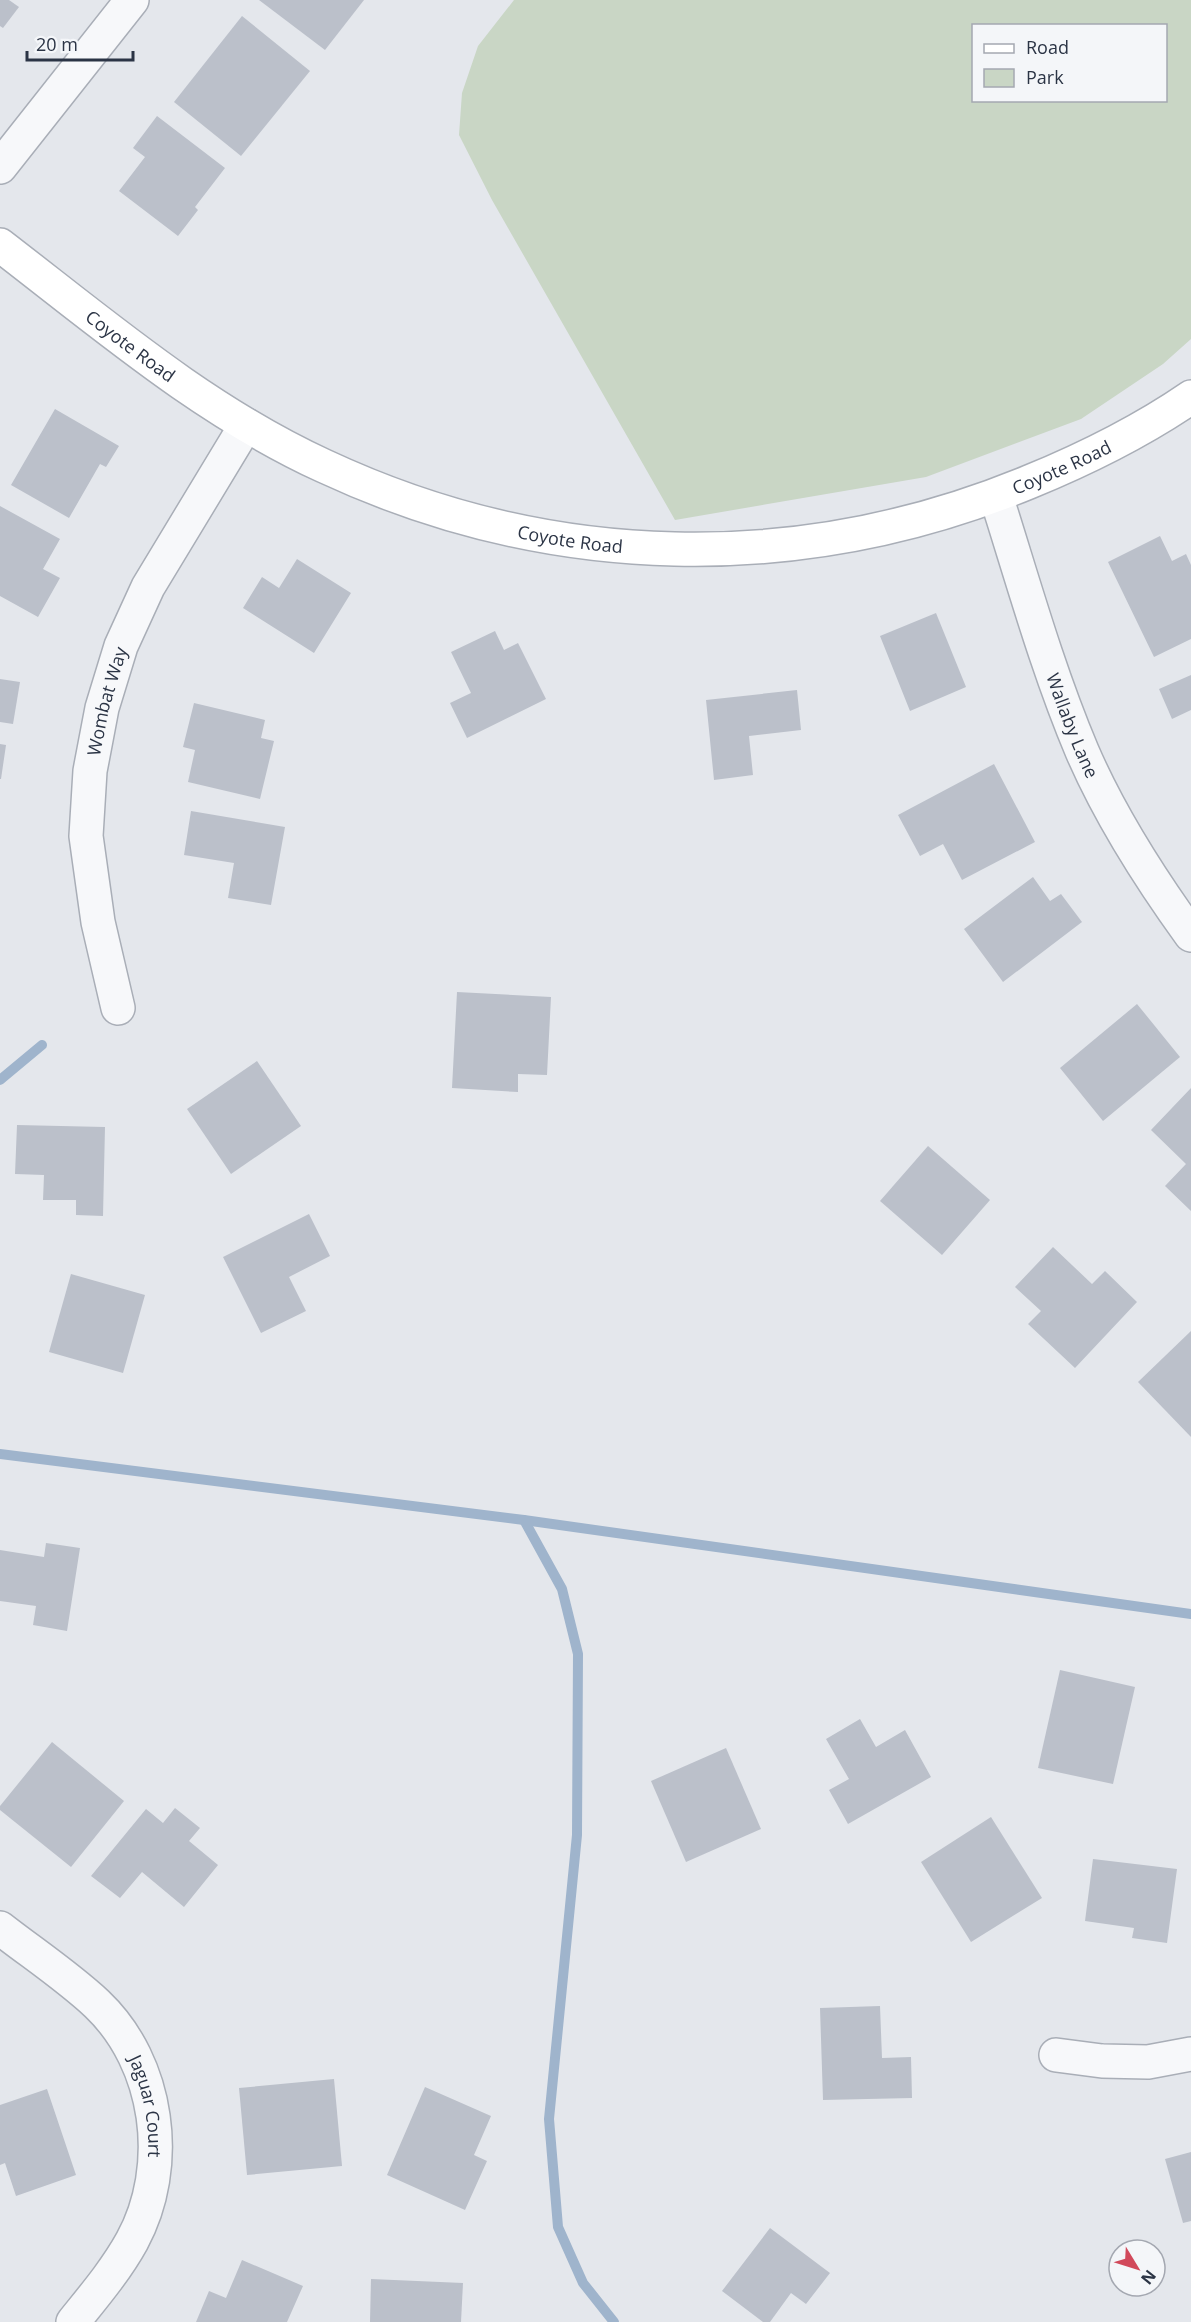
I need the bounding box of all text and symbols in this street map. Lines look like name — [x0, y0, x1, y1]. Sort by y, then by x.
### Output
scale bar — [27, 24, 134, 62]
legend — [972, 24, 1167, 102]
text: 20 m — [36, 32, 78, 56]
text: Road — [1026, 35, 1069, 59]
text: Park — [1026, 65, 1064, 89]
street label: Coyote Road — [81, 304, 180, 387]
street label: Coyote Road — [1008, 434, 1115, 500]
street label: Coyote Road — [515, 519, 624, 558]
street label: Wombat Way — [81, 643, 132, 758]
street label: Wallaby Lane — [1041, 670, 1105, 782]
street label: Jaguar Court — [123, 2049, 167, 2158]
north arrow — [1107, 2238, 1167, 2298]
text: N — [1136, 2265, 1161, 2289]

